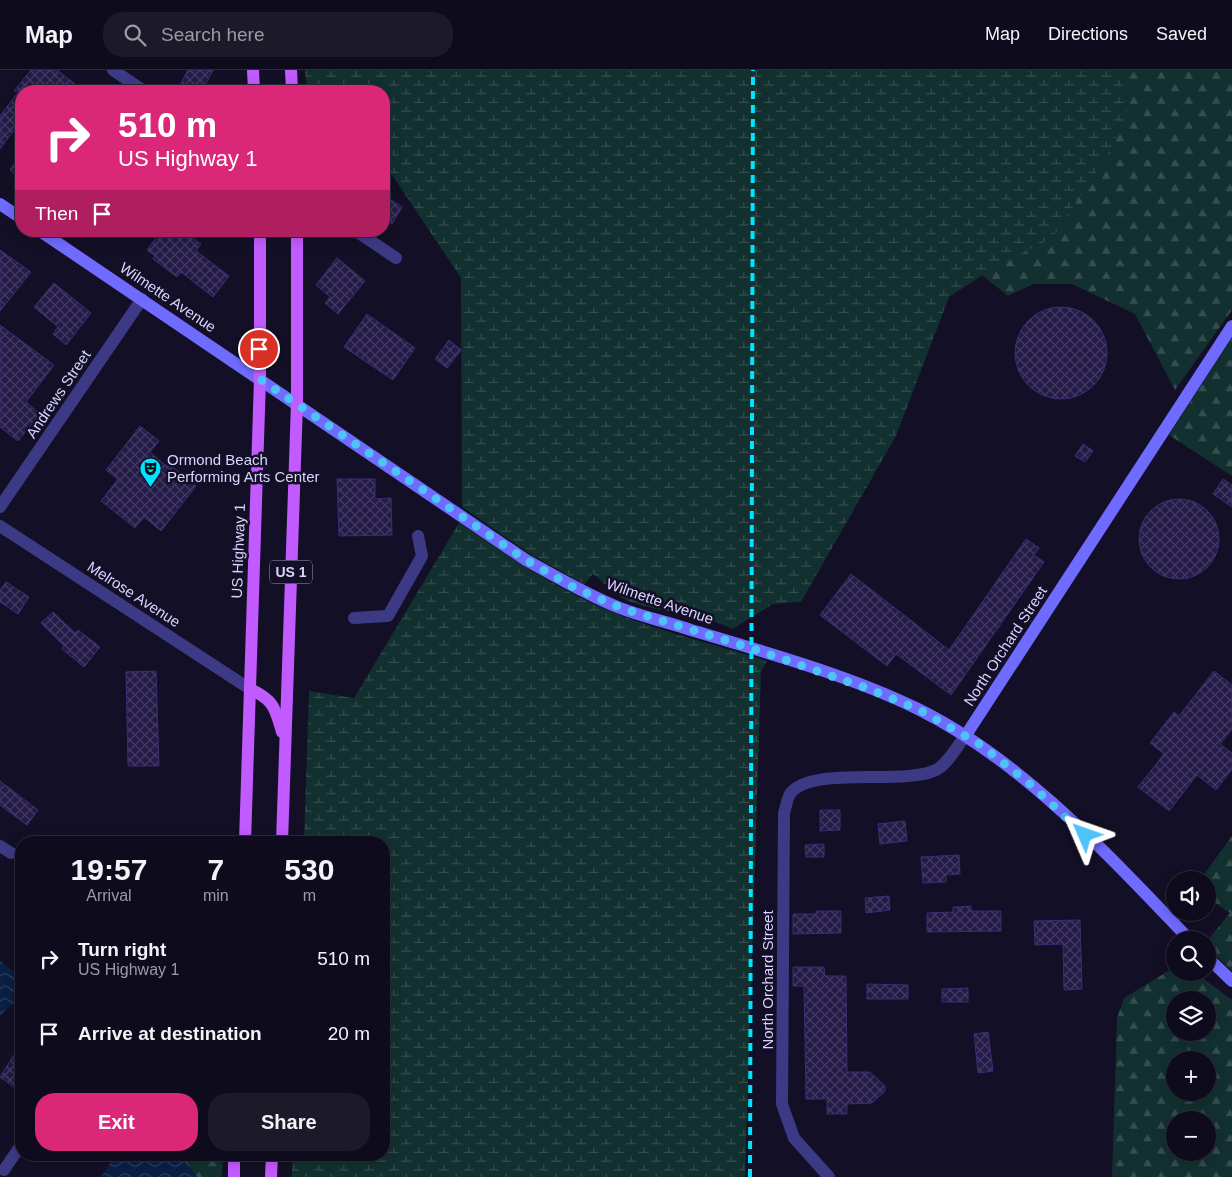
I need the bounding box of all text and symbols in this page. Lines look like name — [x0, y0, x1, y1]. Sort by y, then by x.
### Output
search box — [103, 12, 453, 57]
text: Map — [25, 21, 73, 48]
icon: search — [121, 21, 149, 49]
text: Search here — [161, 24, 265, 45]
text: Map — [985, 24, 1020, 44]
text: Directions — [1048, 24, 1128, 44]
text: Saved — [1156, 24, 1207, 44]
icon: right — [35, 105, 100, 170]
text: 510 m — [118, 105, 217, 144]
text: US Highway 1 — [118, 146, 257, 171]
icon: arrive — [88, 200, 116, 228]
text: Then — [35, 203, 78, 224]
street label: Wilmette Avenue — [117, 259, 219, 335]
pin — [238, 328, 280, 370]
icon: arrive — [245, 335, 273, 363]
street label: Andrews Street — [22, 346, 94, 441]
place label: Ormond Beach Performing Arts Center — [167, 451, 320, 485]
theatre icon: Ormond Beach Performing Arts Center — [139, 456, 163, 487]
street label: US Highway 1 — [228, 503, 248, 599]
street label: Melrose Avenue — [84, 558, 184, 630]
road number: US 1 — [270, 561, 312, 584]
street label: Wilmette Avenue — [604, 575, 716, 627]
street label: North Orchard Street — [960, 582, 1050, 709]
position arrow — [1058, 808, 1110, 860]
text: 19:57 — [71, 853, 147, 886]
text: 7 — [207, 853, 224, 886]
text: 530 — [284, 853, 334, 886]
map controls — [1166, 871, 1216, 1161]
button: sound — [1166, 871, 1216, 921]
text: Arrival — [86, 887, 132, 904]
text: min — [203, 887, 229, 904]
text: m — [303, 887, 316, 904]
street label: North Orchard Street — [759, 910, 776, 1050]
button: search — [1166, 931, 1216, 981]
text: Turn right — [78, 939, 166, 960]
icon: right — [35, 945, 63, 973]
text: 510 m — [317, 948, 370, 969]
text: US Highway 1 — [78, 961, 179, 978]
button: layers — [1166, 991, 1216, 1041]
icon: arrive — [35, 1020, 63, 1048]
text: Arrive at destination — [78, 1023, 262, 1044]
text: 20 m — [328, 1023, 370, 1044]
button: + — [1166, 1051, 1216, 1101]
button: Exit — [35, 1093, 198, 1151]
button: Share — [208, 1093, 370, 1151]
button: − — [1166, 1111, 1216, 1161]

